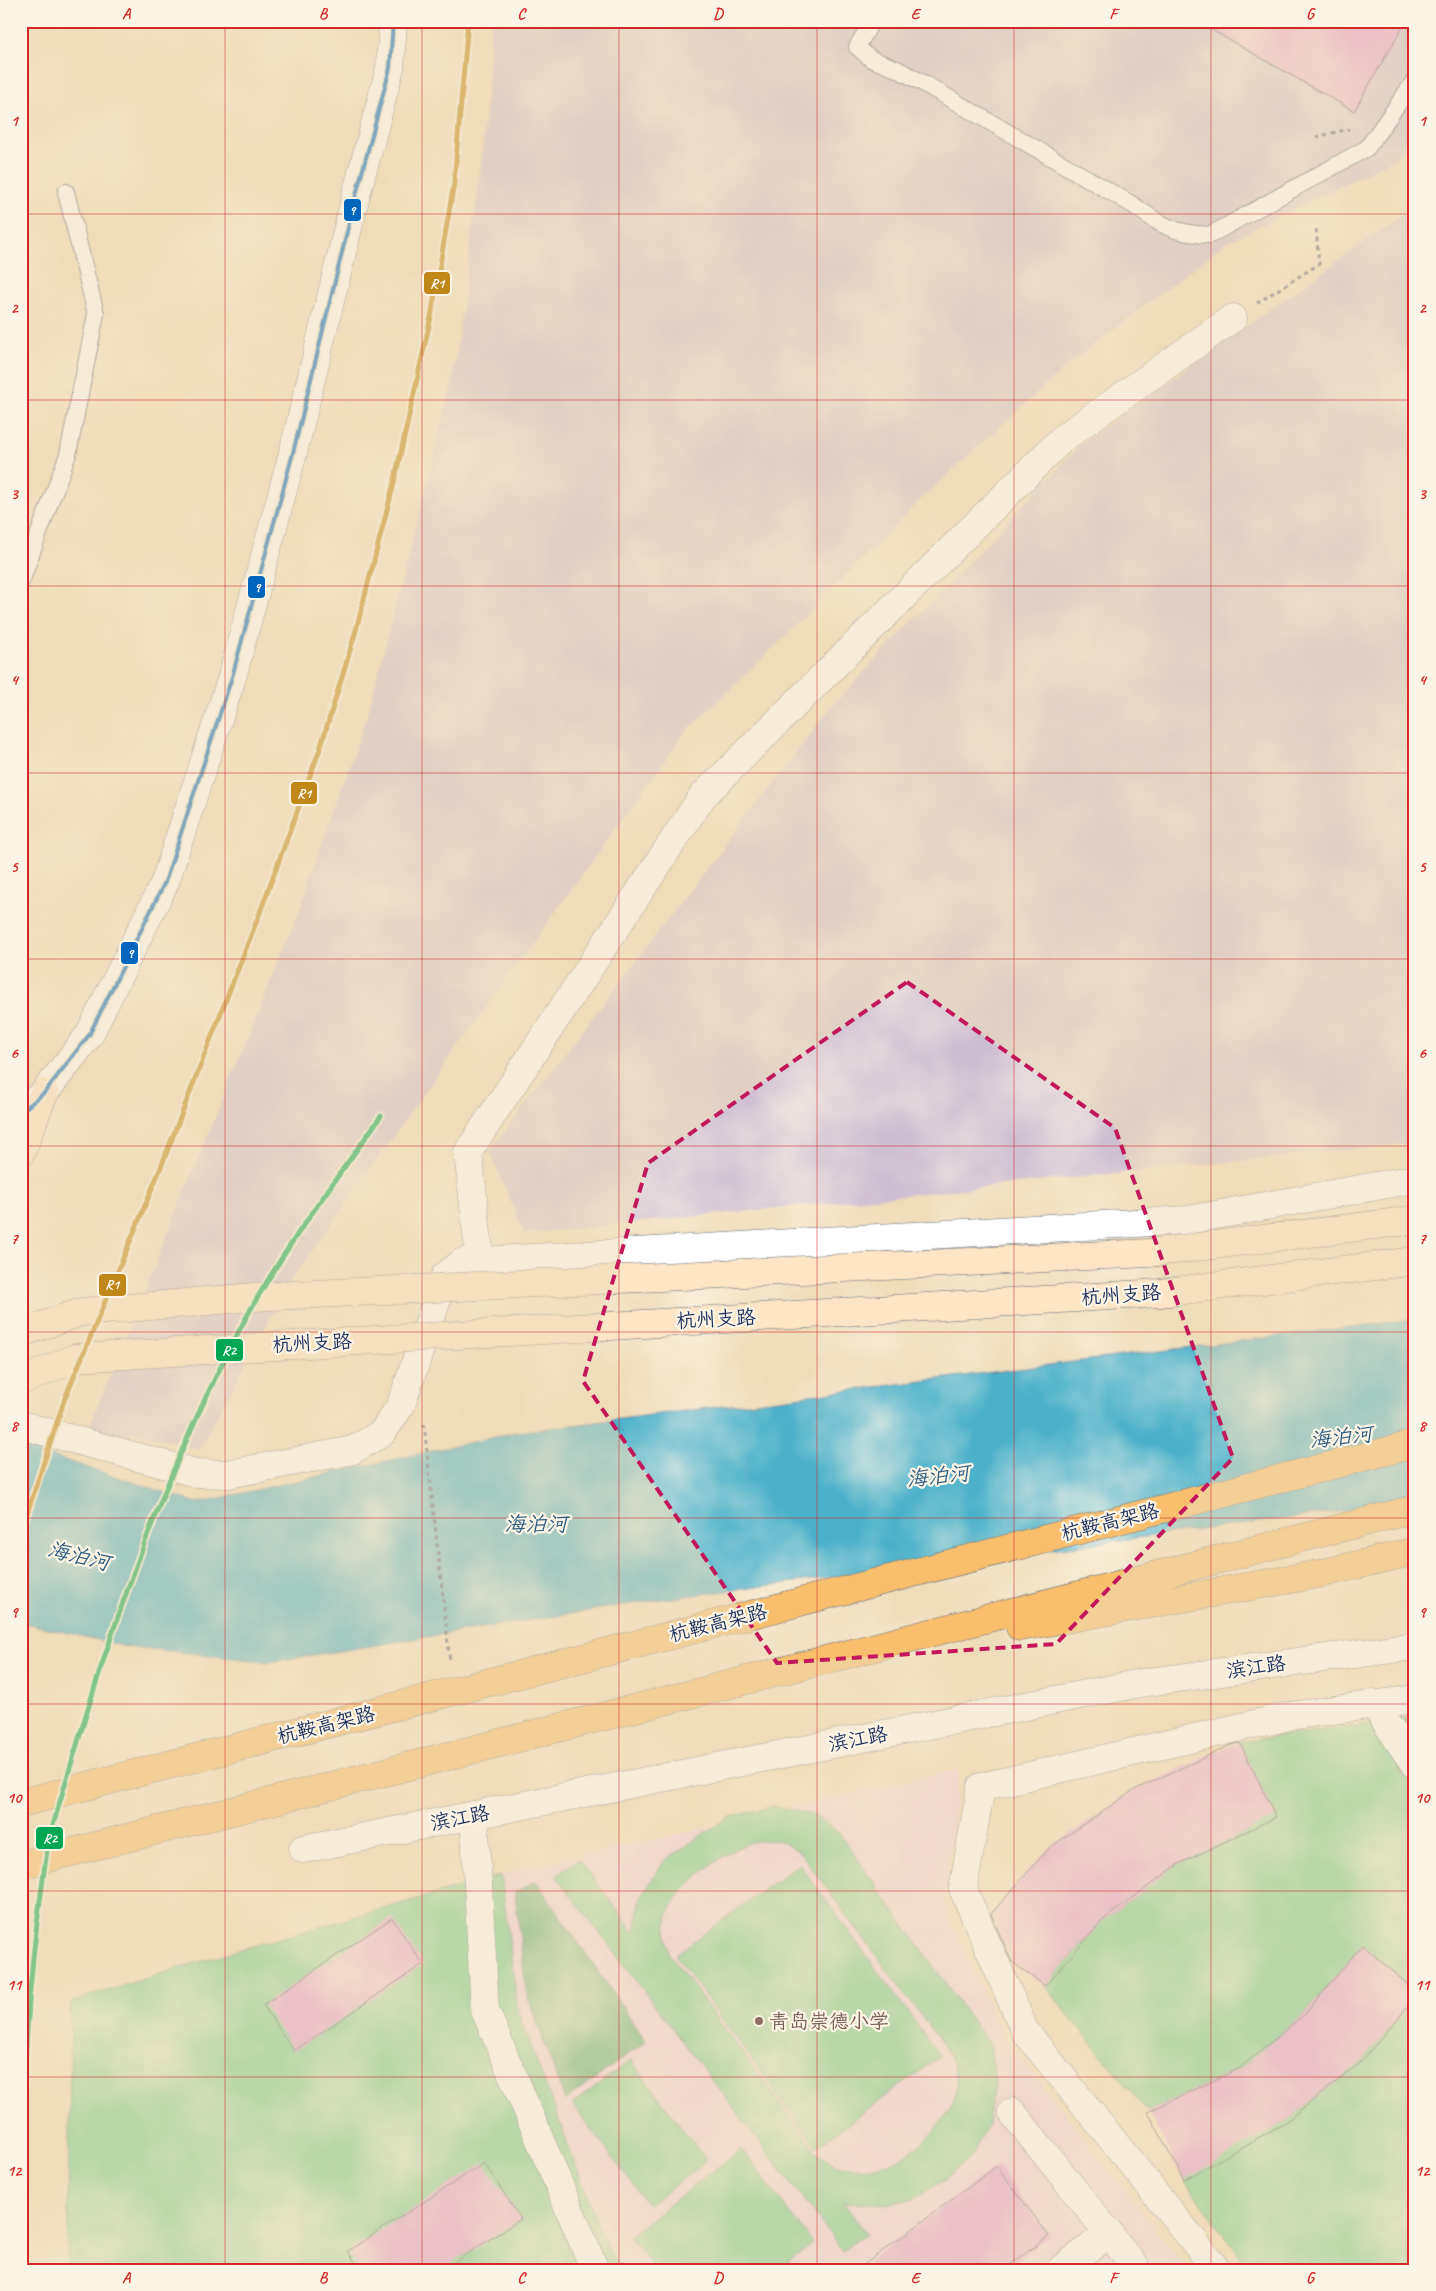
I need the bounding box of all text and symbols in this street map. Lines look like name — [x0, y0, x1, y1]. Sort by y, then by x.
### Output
text: A — [122, 4, 132, 24]
text: B — [319, 4, 329, 24]
text: C — [517, 4, 527, 24]
text: D — [713, 4, 724, 24]
text: E — [911, 4, 922, 24]
text: F — [1109, 4, 1120, 24]
text: G — [1306, 4, 1316, 24]
text: 1 — [10, 111, 19, 131]
text: 1 — [1418, 111, 1427, 131]
line badge: 9 — [343, 198, 362, 222]
text: 9 — [349, 202, 357, 219]
line badge: R1 — [423, 271, 451, 295]
text: R1 — [430, 275, 446, 292]
text: 2 — [10, 298, 19, 318]
text: 2 — [1418, 298, 1427, 318]
text: 3 — [10, 484, 19, 504]
text: 3 — [1418, 484, 1427, 504]
line badge: 9 — [247, 575, 266, 599]
text: 9 — [254, 579, 262, 596]
text: 4 — [10, 670, 19, 690]
text: 4 — [1418, 670, 1427, 690]
line badge: R1 — [290, 781, 318, 805]
text: R1 — [297, 785, 313, 802]
text: 5 — [11, 857, 20, 877]
text: 5 — [1419, 857, 1428, 877]
line badge: 9 — [120, 941, 139, 965]
text: 9 — [127, 945, 135, 962]
text: 6 — [10, 1043, 19, 1063]
text: 6 — [1418, 1043, 1427, 1063]
text: 7 — [10, 1229, 19, 1249]
text: 7 — [1418, 1229, 1427, 1249]
line badge: R1 — [98, 1273, 127, 1297]
text: R1 — [105, 1276, 121, 1293]
street label: 杭州支路 — [1080, 1280, 1163, 1310]
street label: 杭州支路 — [675, 1304, 758, 1334]
street label: 杭州支路 — [271, 1328, 354, 1358]
line badge: R2 — [215, 1338, 244, 1362]
text: R2 — [222, 1342, 238, 1359]
text: 8 — [10, 1416, 19, 1436]
text: 8 — [1418, 1416, 1427, 1436]
water label: 海泊河 — [1308, 1420, 1377, 1453]
water label: 海泊河 — [905, 1459, 974, 1492]
street label: 杭鞍高架路 — [1058, 1498, 1163, 1546]
water label: 海泊河 — [505, 1511, 570, 1537]
water label: 海泊河 — [45, 1536, 116, 1577]
street label: 杭鞍高架路 — [666, 1599, 771, 1647]
text: 9 — [10, 1602, 19, 1622]
text: 9 — [1418, 1602, 1427, 1622]
street label: 滨江路 — [1225, 1650, 1288, 1684]
street label: 杭鞍高架路 — [274, 1701, 379, 1749]
street label: 滨江路 — [826, 1721, 891, 1757]
text: 10 — [7, 1788, 23, 1808]
text: 10 — [1415, 1788, 1431, 1808]
street label: 滨江路 — [428, 1800, 493, 1836]
line badge: R2 — [35, 1826, 64, 1850]
text: R2 — [43, 1830, 59, 1847]
text: 11 — [7, 1975, 23, 1995]
text: 11 — [1415, 1975, 1431, 1995]
place label: 青岛崇德小学 — [769, 2009, 889, 2034]
marker: 青岛崇德小学 — [753, 2015, 765, 2027]
text: 12 — [7, 2161, 23, 2181]
text: 12 — [1415, 2161, 1431, 2181]
text: A — [122, 2268, 132, 2288]
text: B — [319, 2268, 329, 2288]
text: C — [517, 2268, 527, 2288]
text: D — [713, 2268, 724, 2288]
text: E — [911, 2268, 922, 2288]
text: F — [1109, 2268, 1120, 2288]
text: G — [1306, 2268, 1316, 2288]

